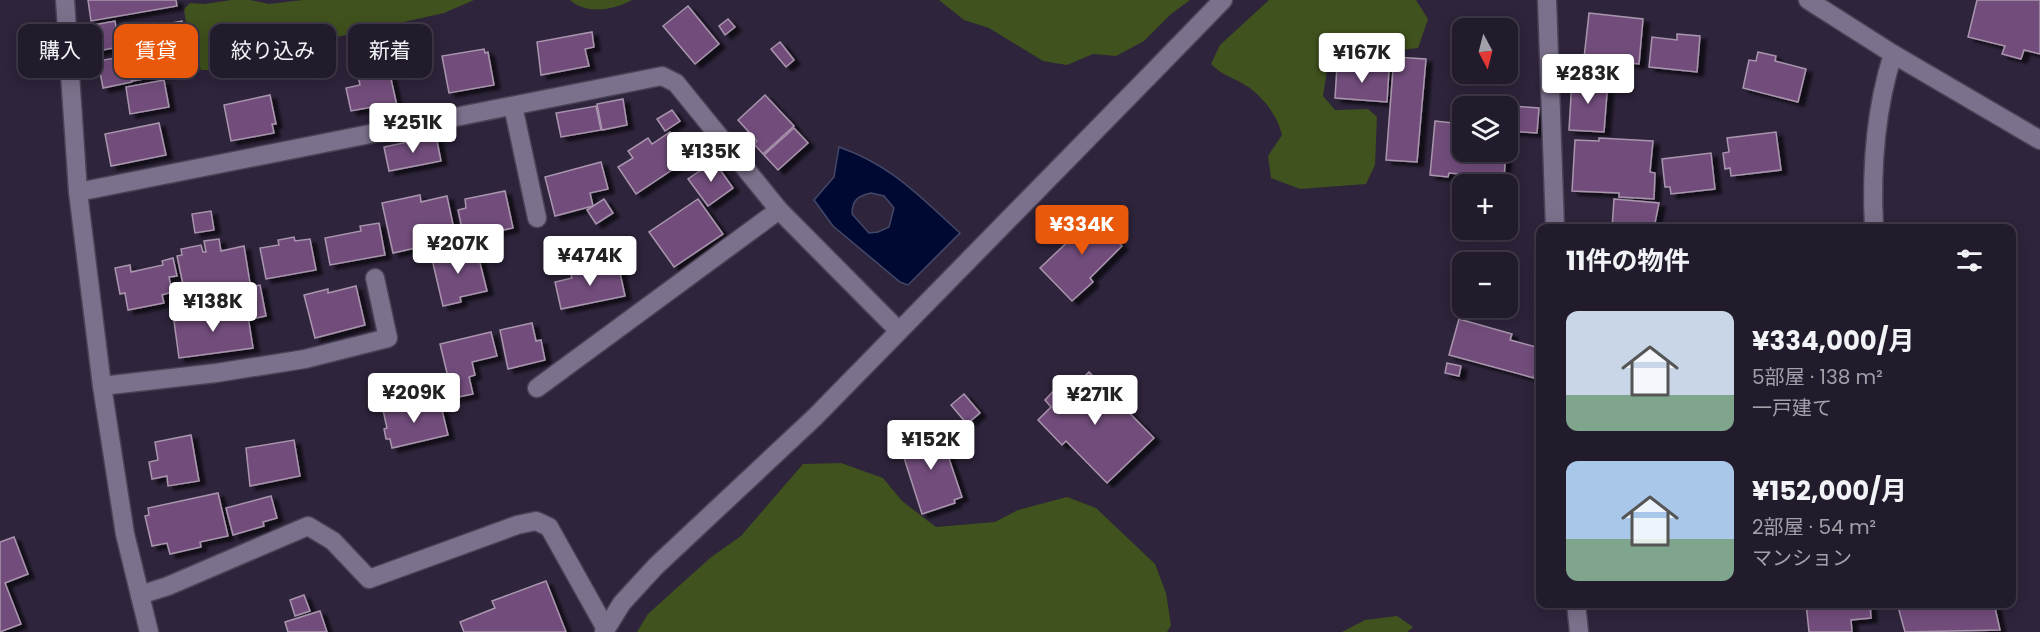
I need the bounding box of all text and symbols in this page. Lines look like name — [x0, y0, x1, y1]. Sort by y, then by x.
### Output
north arrow — [1452, 18, 1518, 84]
map controls — [1452, 18, 1518, 318]
chip: 購入 — [18, 24, 102, 78]
chip: 賃貸 — [114, 24, 198, 78]
chip: 絞り込み — [210, 24, 336, 78]
chip: 新着 — [348, 24, 432, 78]
pin: ¥167K — [1320, 33, 1404, 84]
text: ¥167K — [1333, 38, 1391, 66]
pin: ¥283K — [1546, 54, 1630, 105]
text: ¥283K — [1556, 59, 1620, 87]
button: layers — [1452, 96, 1518, 162]
pin: ¥251K — [371, 103, 455, 154]
text: ¥251K — [383, 108, 443, 136]
pin: ¥135K — [669, 132, 753, 183]
text: ¥135K — [681, 137, 741, 165]
button: + — [1452, 174, 1518, 240]
pin: ¥334K — [1040, 205, 1124, 256]
text: ¥334K — [1049, 210, 1115, 238]
pin: ¥207K — [416, 224, 500, 275]
text: ¥207K — [427, 229, 489, 257]
pin: ¥474K — [548, 236, 632, 287]
text: ¥474K — [557, 241, 623, 269]
text: 11件の物件 — [1566, 243, 1690, 279]
icon: filters — [1953, 244, 1986, 277]
button: − — [1452, 252, 1518, 318]
pin: ¥138K — [171, 282, 255, 333]
text: ¥138K — [183, 287, 243, 315]
text: ¥334,000/月 — [1752, 323, 1915, 359]
icon: home — [1614, 335, 1686, 407]
text: 5部屋 · 138 m² — [1752, 363, 1883, 391]
pin: ¥209K — [372, 373, 456, 424]
pin: ¥271K — [1053, 375, 1137, 426]
text: ¥209K — [382, 378, 446, 406]
text: ¥271K — [1067, 380, 1124, 408]
text: 一戸建て — [1752, 394, 1832, 422]
pin: ¥152K — [889, 420, 973, 471]
text: ¥152K — [901, 425, 961, 453]
text: ¥152,000/月 — [1752, 473, 1907, 509]
icon: home — [1614, 485, 1686, 557]
text: 2部屋 · 54 m² — [1752, 513, 1876, 541]
text: マンション — [1752, 544, 1852, 572]

